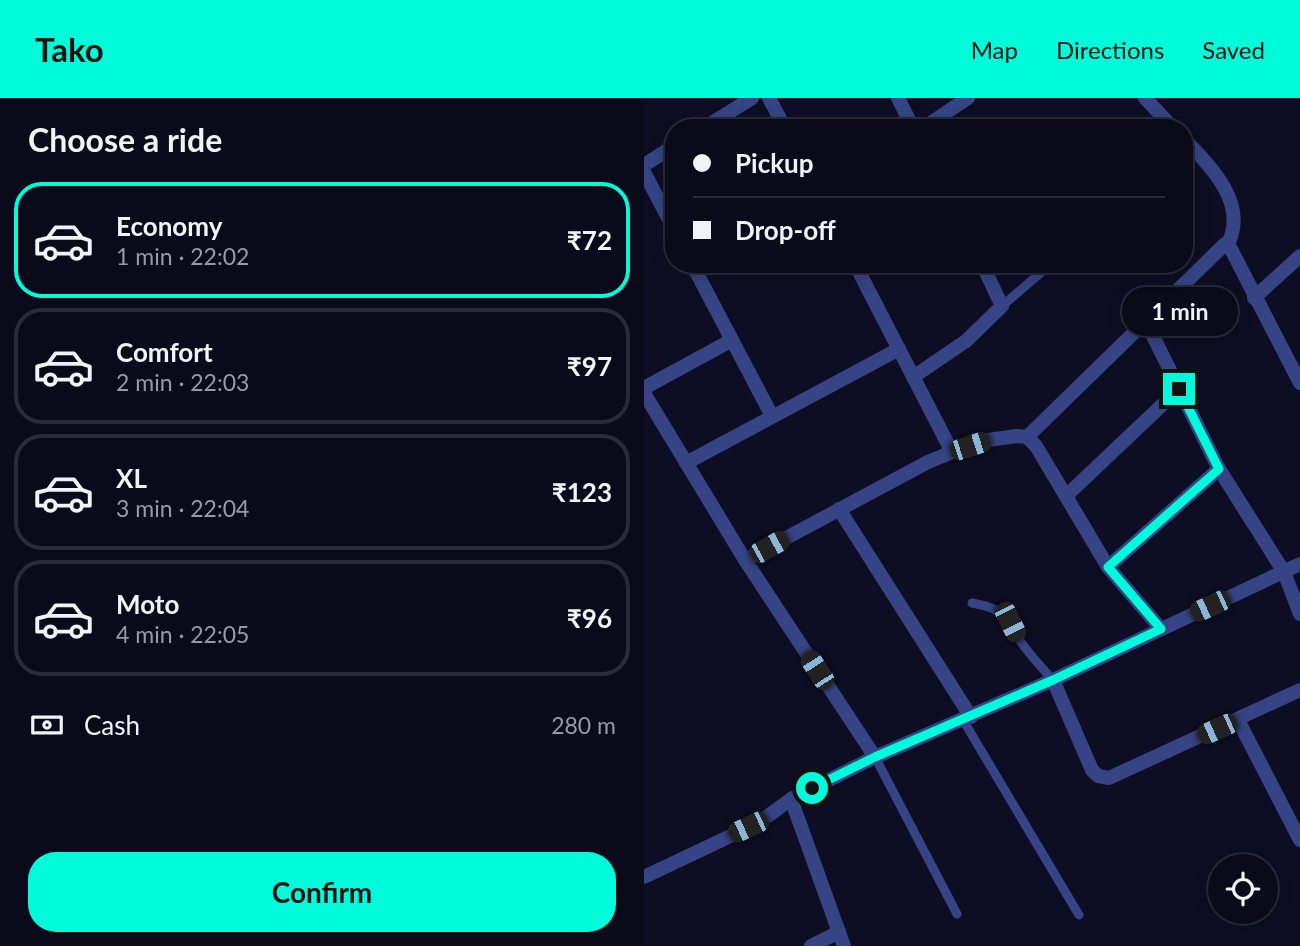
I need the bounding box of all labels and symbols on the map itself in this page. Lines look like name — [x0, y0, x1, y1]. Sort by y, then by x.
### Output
callout: 1 min — [1121, 288, 1237, 336]
route end — [1163, 373, 1195, 405]
car — [947, 430, 994, 462]
car — [746, 528, 793, 566]
car — [1187, 588, 1234, 624]
car — [992, 599, 1029, 645]
car — [797, 647, 838, 693]
car — [1194, 711, 1241, 747]
route start — [796, 772, 828, 804]
car — [725, 809, 772, 845]

